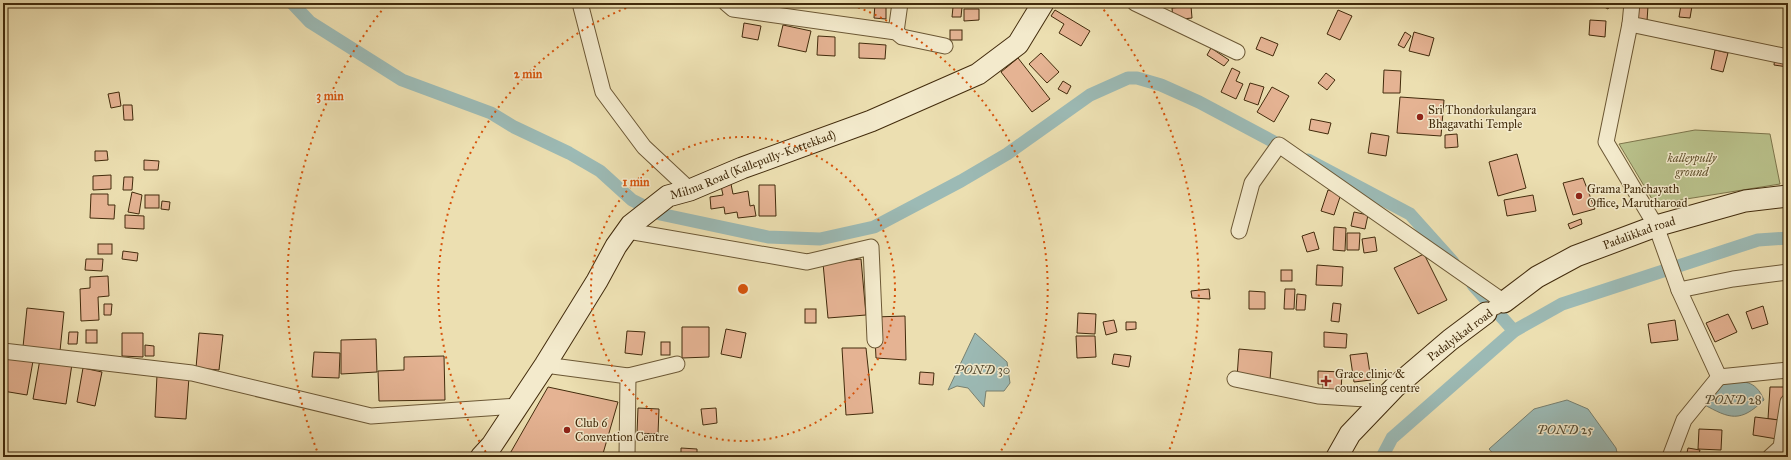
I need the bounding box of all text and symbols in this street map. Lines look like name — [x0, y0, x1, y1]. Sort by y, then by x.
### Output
text: 2 min — [514, 67, 543, 81]
text: 3 min — [316, 89, 344, 104]
place label: Sri Thondorkulangara Bhagavathi Temple — [1428, 103, 1537, 132]
marker: Sri Thondorkulangara Bhagavathi Temple — [1415, 112, 1425, 122]
street label: Milma Road (Kallepully-Kottekkad) — [668, 127, 838, 202]
park label: kalleypully ground — [1667, 151, 1717, 179]
text: 1 min — [622, 175, 650, 189]
place label: Grama Panchayath Office, Marutharoad — [1587, 182, 1687, 210]
marker: Grama Panchayath Office, Marutharoad — [1574, 191, 1584, 201]
street label: Padalikkad road — [1601, 214, 1677, 252]
centre of rings — [736, 282, 750, 296]
street label: Padalykkad road — [1425, 306, 1495, 364]
water label: POND 30 — [954, 362, 1010, 378]
place label: Grace clinic & counseling centre — [1335, 367, 1420, 396]
marker: Grace clinic & counseling centre — [1320, 375, 1332, 387]
water label: POND 28 — [1704, 392, 1762, 408]
place label: Club 6 Convention Centre — [575, 416, 669, 444]
water label: POND 25 — [1537, 422, 1593, 438]
marker: Club 6 Convention Centre — [562, 425, 572, 435]

